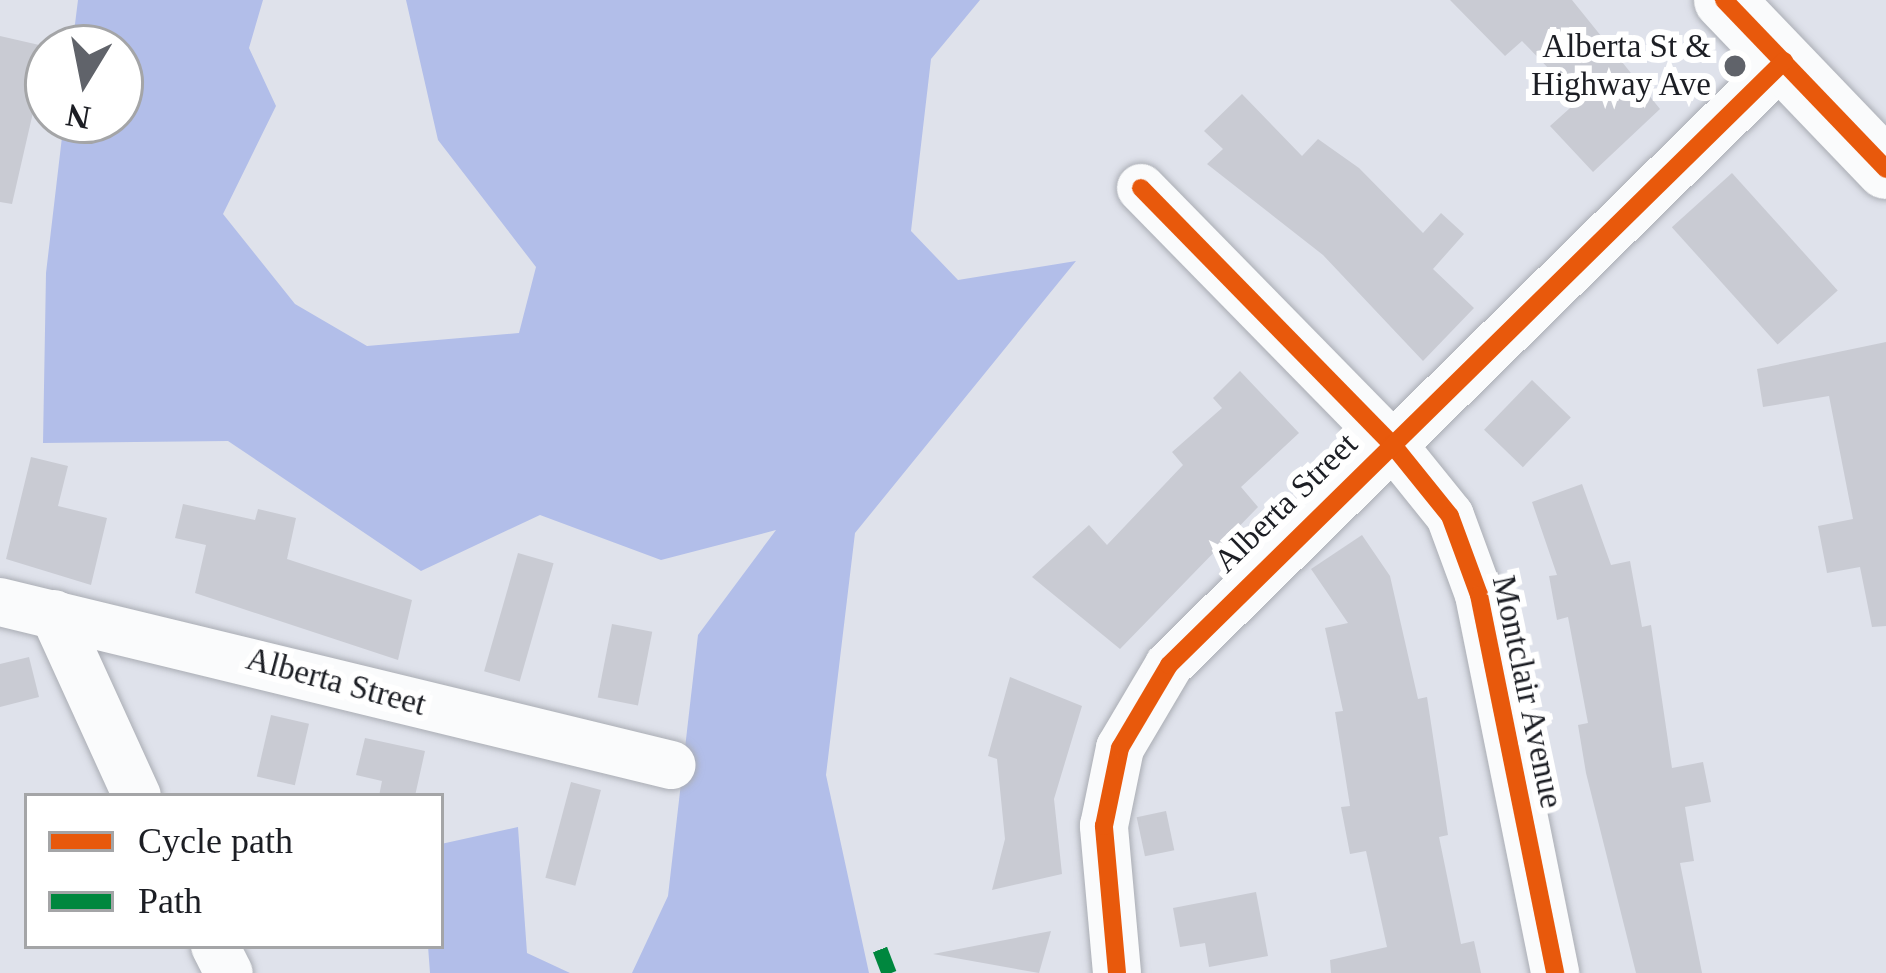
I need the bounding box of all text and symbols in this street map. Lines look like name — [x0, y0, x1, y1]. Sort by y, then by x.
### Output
north arrow — [24, 24, 144, 144]
place label: Alberta St & Highway Ave — [1529, 27, 1711, 105]
marker: Alberta St & Highway Ave — [1722, 53, 1748, 79]
text: N — [63, 97, 93, 136]
street label: Alberta Street — [1206, 425, 1366, 581]
street label: Montclair Avenue — [1483, 571, 1571, 813]
street label: Alberta Street — [242, 639, 430, 725]
legend — [24, 793, 444, 949]
text: Cycle path — [138, 821, 293, 861]
text: Path — [138, 881, 202, 921]

